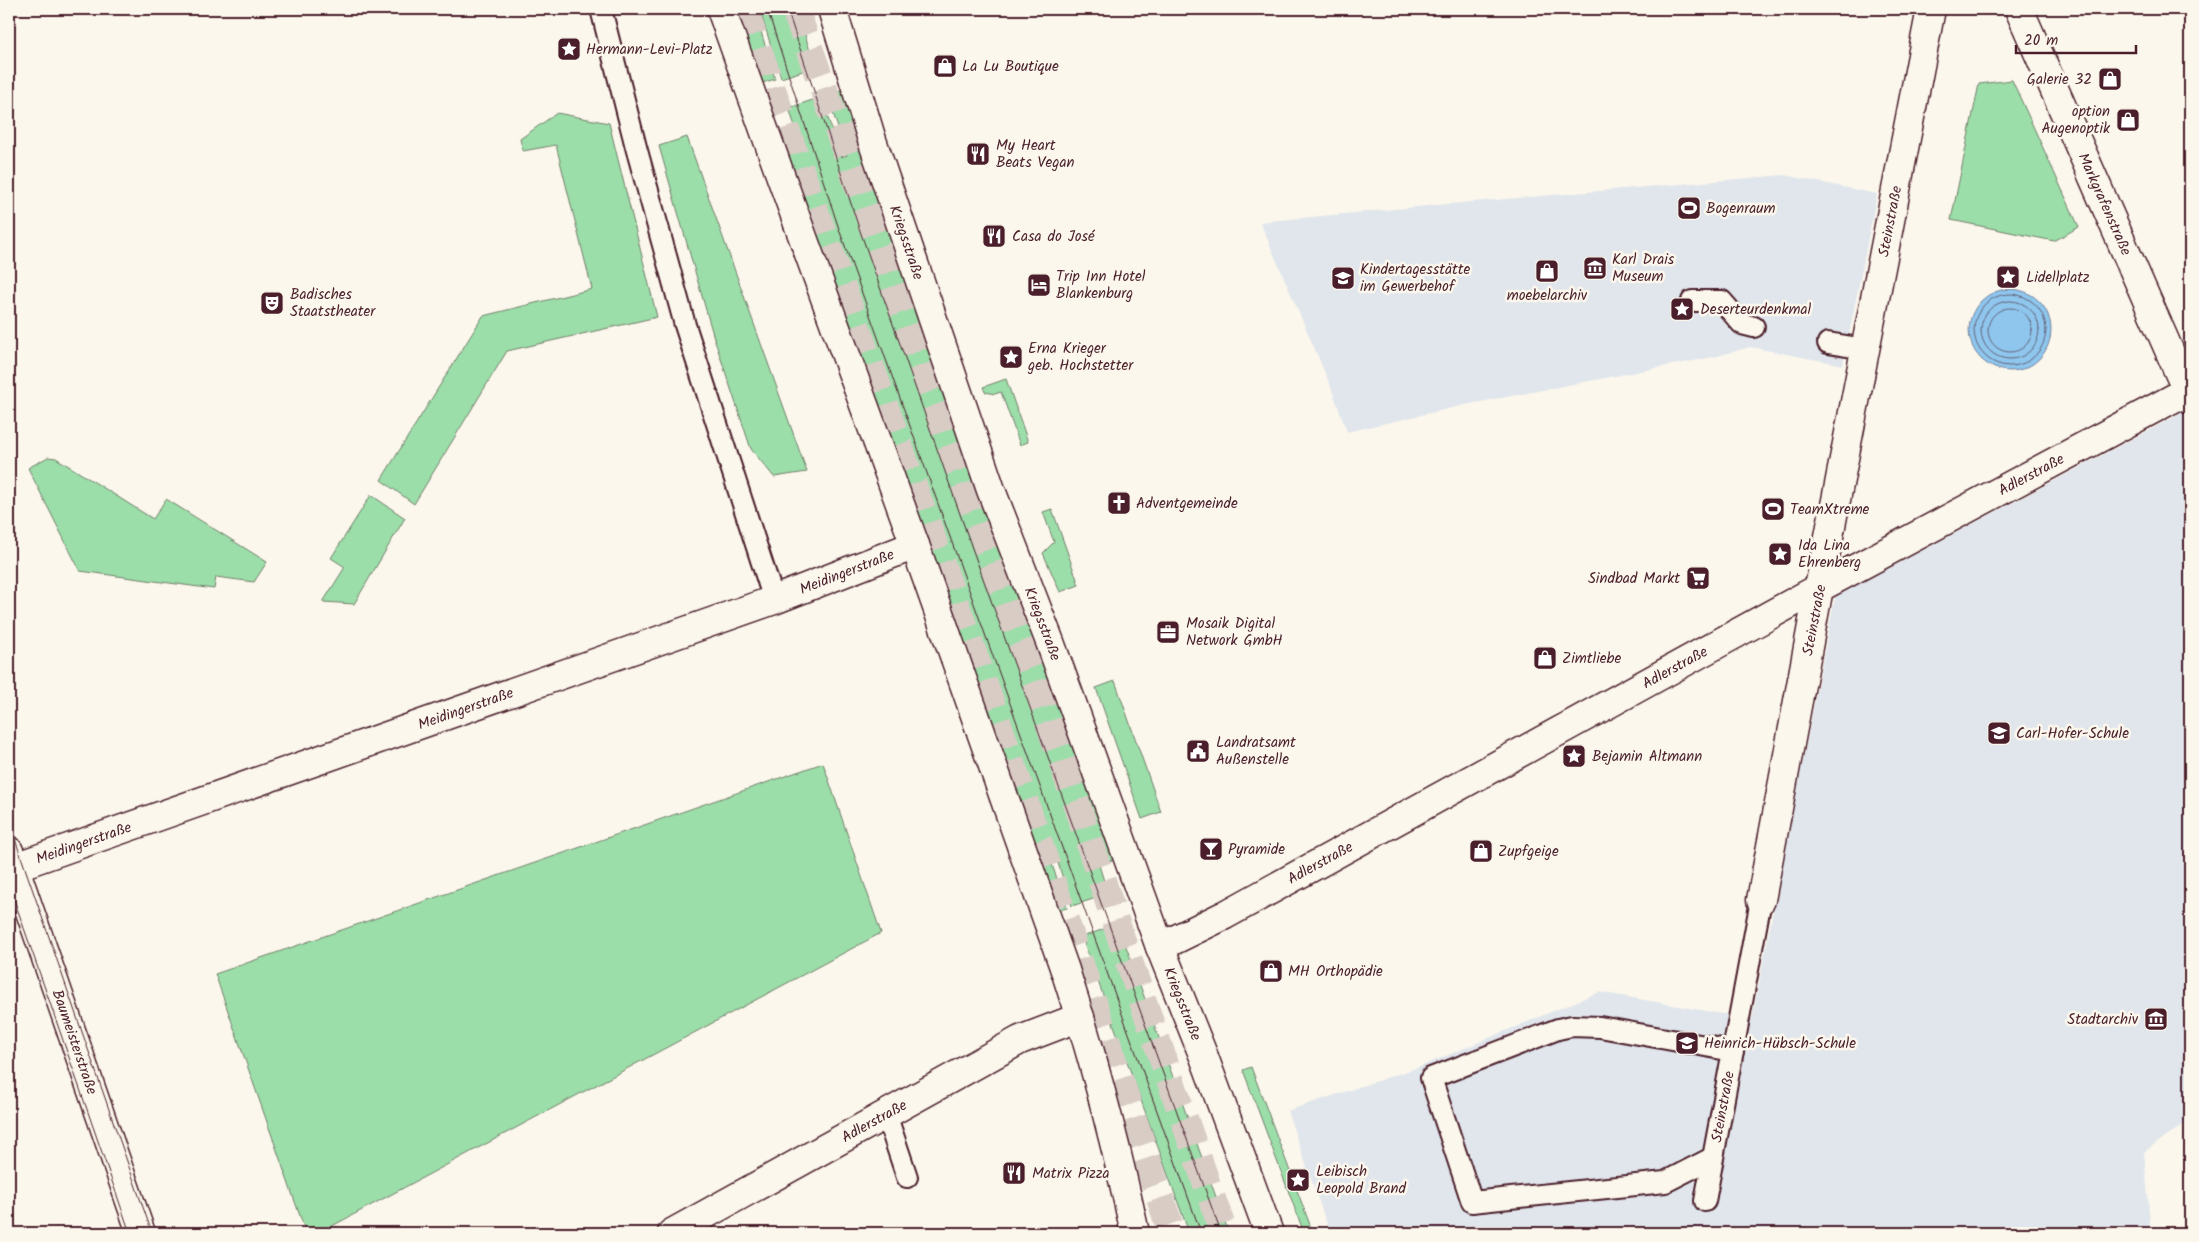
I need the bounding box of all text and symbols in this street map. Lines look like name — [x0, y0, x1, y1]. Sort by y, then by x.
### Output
scale bar — [2016, 22, 2136, 54]
text: 20 m — [2024, 29, 2058, 53]
place icon: Hermann-Levi-Platz — [556, 36, 582, 62]
place label: Hermann-Levi-Platz — [586, 38, 713, 62]
shop icon: La Lu Boutique — [932, 53, 958, 79]
place label: La Lu Boutique — [962, 55, 1059, 79]
shop icon: Galerie 32 — [2097, 66, 2123, 92]
place label: Galerie 32 — [2027, 68, 2092, 92]
place label: option Augenoptik — [2041, 100, 2111, 141]
shop icon: option Augenoptik — [2115, 107, 2141, 133]
place label: My Heart Beats Vegan — [996, 134, 1074, 175]
restaurant icon: My Heart Beats Vegan — [965, 141, 991, 167]
street label: Markgrafenstraße — [2071, 149, 2138, 260]
street label: Steinstraße — [1872, 184, 1910, 259]
sports icon: Bogenraum — [1676, 195, 1702, 221]
place label: Bogenraum — [1706, 197, 1775, 221]
street label: Kriegsstraße — [882, 202, 930, 283]
restaurant icon: Casa do José — [981, 223, 1007, 249]
place label: Casa do José — [1012, 225, 1096, 249]
place label: Karl Drais Museum — [1612, 248, 1675, 289]
museum icon: Karl Drais Museum — [1582, 255, 1608, 281]
place label: Kindertagesstätte im Gewerbehof — [1360, 258, 1471, 299]
shop icon: moebelarchiv — [1534, 258, 1560, 284]
place icon: Lidellplatz — [1995, 264, 2021, 290]
place label: Trip Inn Hotel Blankenburg — [1056, 265, 1146, 306]
school or university icon: Kindertagesstätte im Gewerbehof — [1330, 265, 1356, 291]
place label: Lidellplatz — [2026, 266, 2090, 290]
hotel icon: Trip Inn Hotel Blankenburg — [1026, 272, 1052, 298]
place label: Badisches Staatstheater — [290, 283, 376, 324]
place label: moebelarchiv — [1507, 284, 1588, 308]
theatre icon: Badisches Staatstheater — [259, 290, 285, 316]
place icon: Deserteurdenkmal — [1669, 296, 1695, 322]
place label: Deserteurdenkmal — [1700, 298, 1812, 322]
place label: Erna Krieger geb. Hochstetter — [1027, 337, 1134, 378]
place icon: Erna Krieger geb. Hochstetter — [998, 344, 1024, 370]
street label: Adlerstraße — [1994, 448, 2069, 503]
church icon: Adventgemeinde — [1106, 490, 1132, 516]
place label: Adventgemeinde — [1136, 492, 1238, 516]
sports icon: TeamXtreme — [1760, 496, 1786, 522]
place label: TeamXtreme — [1790, 498, 1870, 522]
place label: Ida Lina Ehrenberg — [1798, 534, 1861, 575]
place icon: Ida Lina Ehrenberg — [1767, 541, 1793, 567]
street label: Meidingerstraße — [796, 543, 898, 602]
supermarket icon: Sindbad Markt — [1685, 565, 1711, 591]
place label: Sindbad Markt — [1588, 567, 1680, 591]
street label: Steinstraße — [1796, 582, 1834, 658]
street label: Kriegsstraße — [1017, 584, 1067, 665]
place label: Mosaik Digital Network GmbH — [1186, 612, 1283, 653]
office icon: Mosaik Digital Network GmbH — [1155, 619, 1181, 645]
street label: Adlerstraße — [1638, 640, 1713, 696]
shop icon: Zimtliebe — [1532, 645, 1558, 671]
place label: Zimtliebe — [1562, 647, 1621, 671]
street label: Meidingerstraße — [415, 681, 517, 737]
school or university icon: Carl-Hofer-Schule — [1986, 720, 2012, 746]
place label: Carl-Hofer-Schule — [2016, 722, 2129, 746]
place label: Landratsamt Außenstelle — [1216, 731, 1296, 772]
public building icon: Landratsamt Außenstelle — [1185, 738, 1211, 764]
place icon: Bejamin Altmann — [1561, 743, 1587, 769]
place label: Bejamin Altmann — [1592, 745, 1702, 769]
street label: Meidingerstraße — [33, 816, 135, 872]
bar icon: Pyramide — [1198, 836, 1224, 862]
street label: Adlerstraße — [1283, 836, 1358, 891]
place label: Pyramide — [1228, 838, 1285, 862]
shop icon: Zupfgeige — [1468, 838, 1494, 864]
place label: Zupfgeige — [1498, 840, 1559, 864]
shop icon: MH Orthopädie — [1258, 958, 1284, 984]
place label: MH Orthopädie — [1288, 960, 1383, 984]
street label: Kriegsstraße — [1156, 964, 1207, 1045]
street label: Baumeisterstraße — [45, 986, 103, 1098]
museum icon: Stadtarchiv — [2143, 1006, 2169, 1032]
place label: Stadtarchiv — [2067, 1008, 2139, 1032]
school or university icon: Heinrich-Hübsch-Schule — [1674, 1030, 1700, 1056]
place label: Heinrich-Hübsch-Schule — [1704, 1032, 1856, 1056]
street label: Steinstraße — [1705, 1069, 1742, 1144]
street label: Adlerstraße — [837, 1094, 912, 1150]
restaurant icon: Matrix Pizza — [1001, 1160, 1027, 1186]
place label: Leibisch Leopold Brand — [1316, 1160, 1406, 1201]
place label: Matrix Pizza — [1032, 1162, 1110, 1186]
place icon: Leibisch Leopold Brand — [1285, 1167, 1311, 1193]

